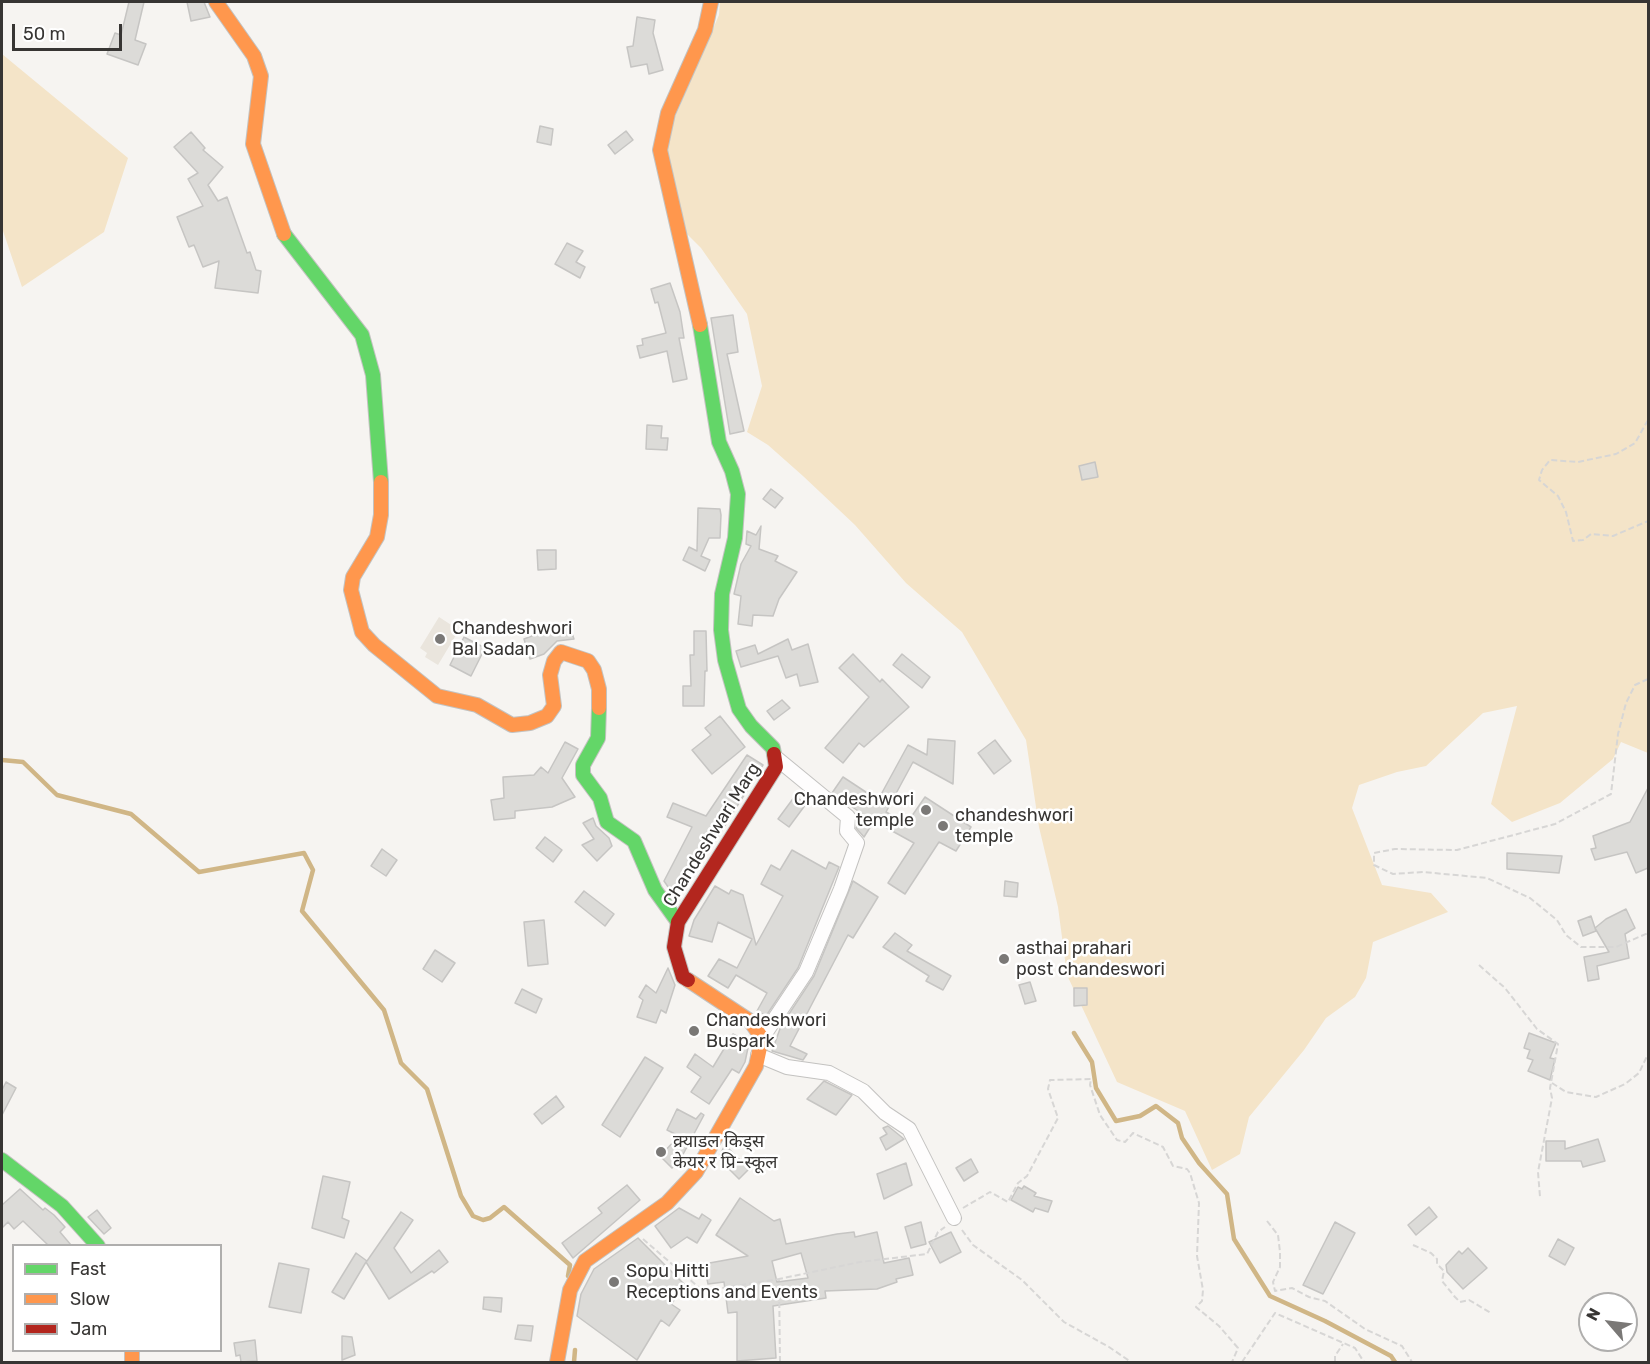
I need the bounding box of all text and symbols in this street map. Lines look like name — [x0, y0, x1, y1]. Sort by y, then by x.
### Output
scale bar — [15, 12, 124, 50]
text: 50 m — [23, 23, 66, 45]
place label: Chandeshwori Bal Sadan — [452, 618, 572, 660]
marker: Chandeshwori Bal Sadan — [433, 632, 447, 646]
street label: Chandeshwari Marg — [659, 759, 765, 911]
place label: Chandeshwori temple — [794, 789, 914, 832]
marker: Chandeshwori temple — [919, 803, 933, 817]
place label: chandeshwori temple — [955, 805, 1073, 848]
marker: chandeshwori temple — [936, 819, 950, 833]
place label: asthai prahari post chandeswori — [1016, 938, 1165, 980]
marker: asthai prahari post chandeswori — [997, 952, 1011, 966]
place label: Chandeshwori Buspark — [706, 1010, 826, 1052]
marker: Chandeshwori Buspark — [687, 1024, 701, 1038]
place label: क्र्याडल किड्स केयर र प्रि-स्कूल — [673, 1131, 777, 1174]
marker: क्र्याडल किड्स केयर र प्रि-स्कूल — [654, 1145, 668, 1159]
legend — [12, 1244, 222, 1352]
text: Fast — [70, 1258, 106, 1280]
place label: Sopu Hitti Receptions and Events — [626, 1261, 818, 1304]
marker: Sopu Hitti Receptions and Events — [607, 1275, 621, 1289]
text: Slow — [70, 1288, 110, 1310]
north arrow — [1578, 1292, 1638, 1352]
text: N — [1582, 1305, 1605, 1324]
text: Jam — [70, 1318, 107, 1340]

